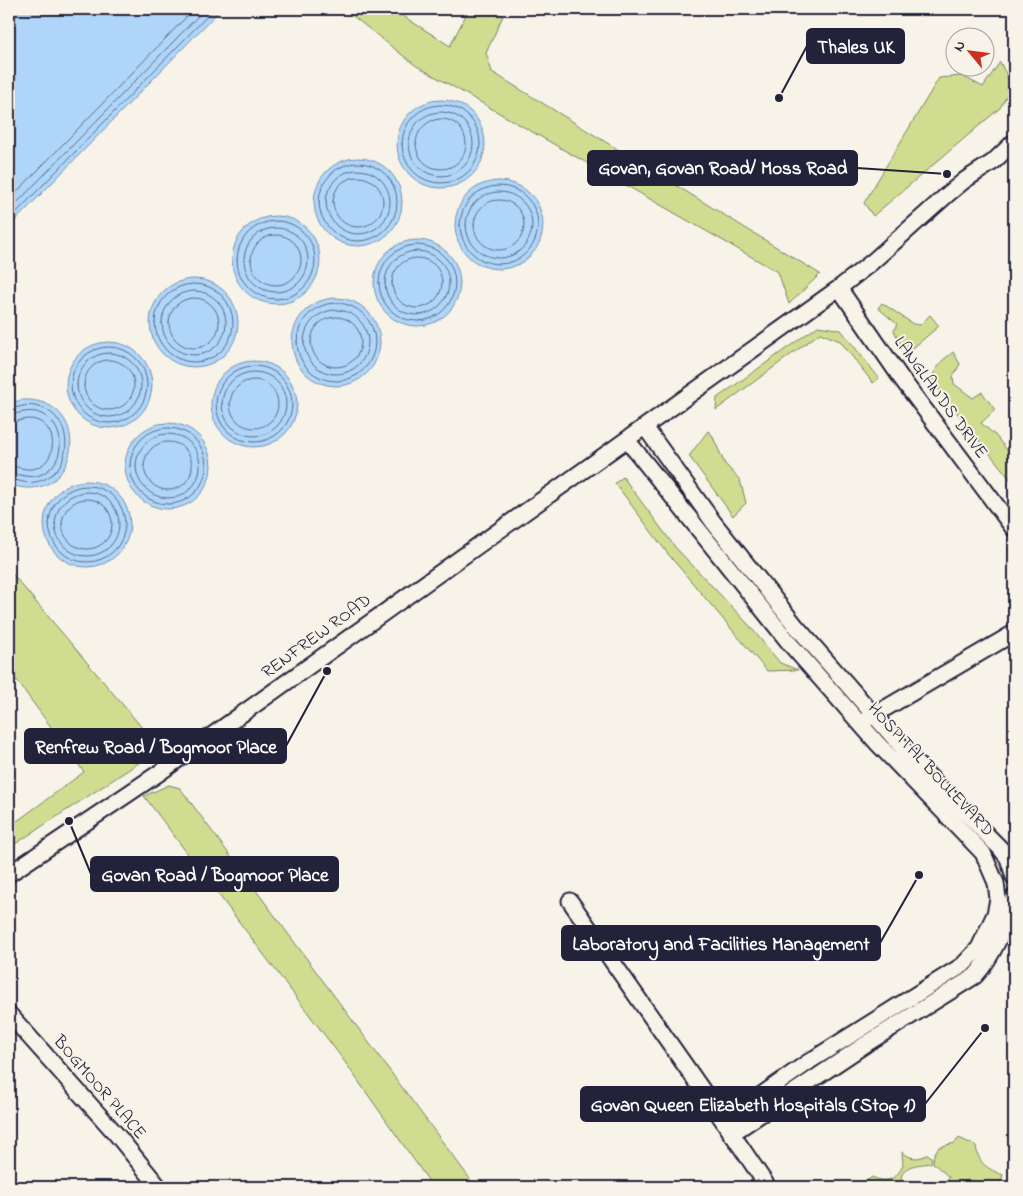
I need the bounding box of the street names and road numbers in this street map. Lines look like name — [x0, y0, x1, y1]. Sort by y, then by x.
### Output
street label: LANGLANDS DRIVE — [887, 331, 993, 465]
street label: RENFREW ROAD — [257, 588, 377, 686]
street label: HOSPITAL BOULEVARD — [861, 697, 999, 843]
street label: BOGMOOR PLACE — [46, 1029, 152, 1146]

